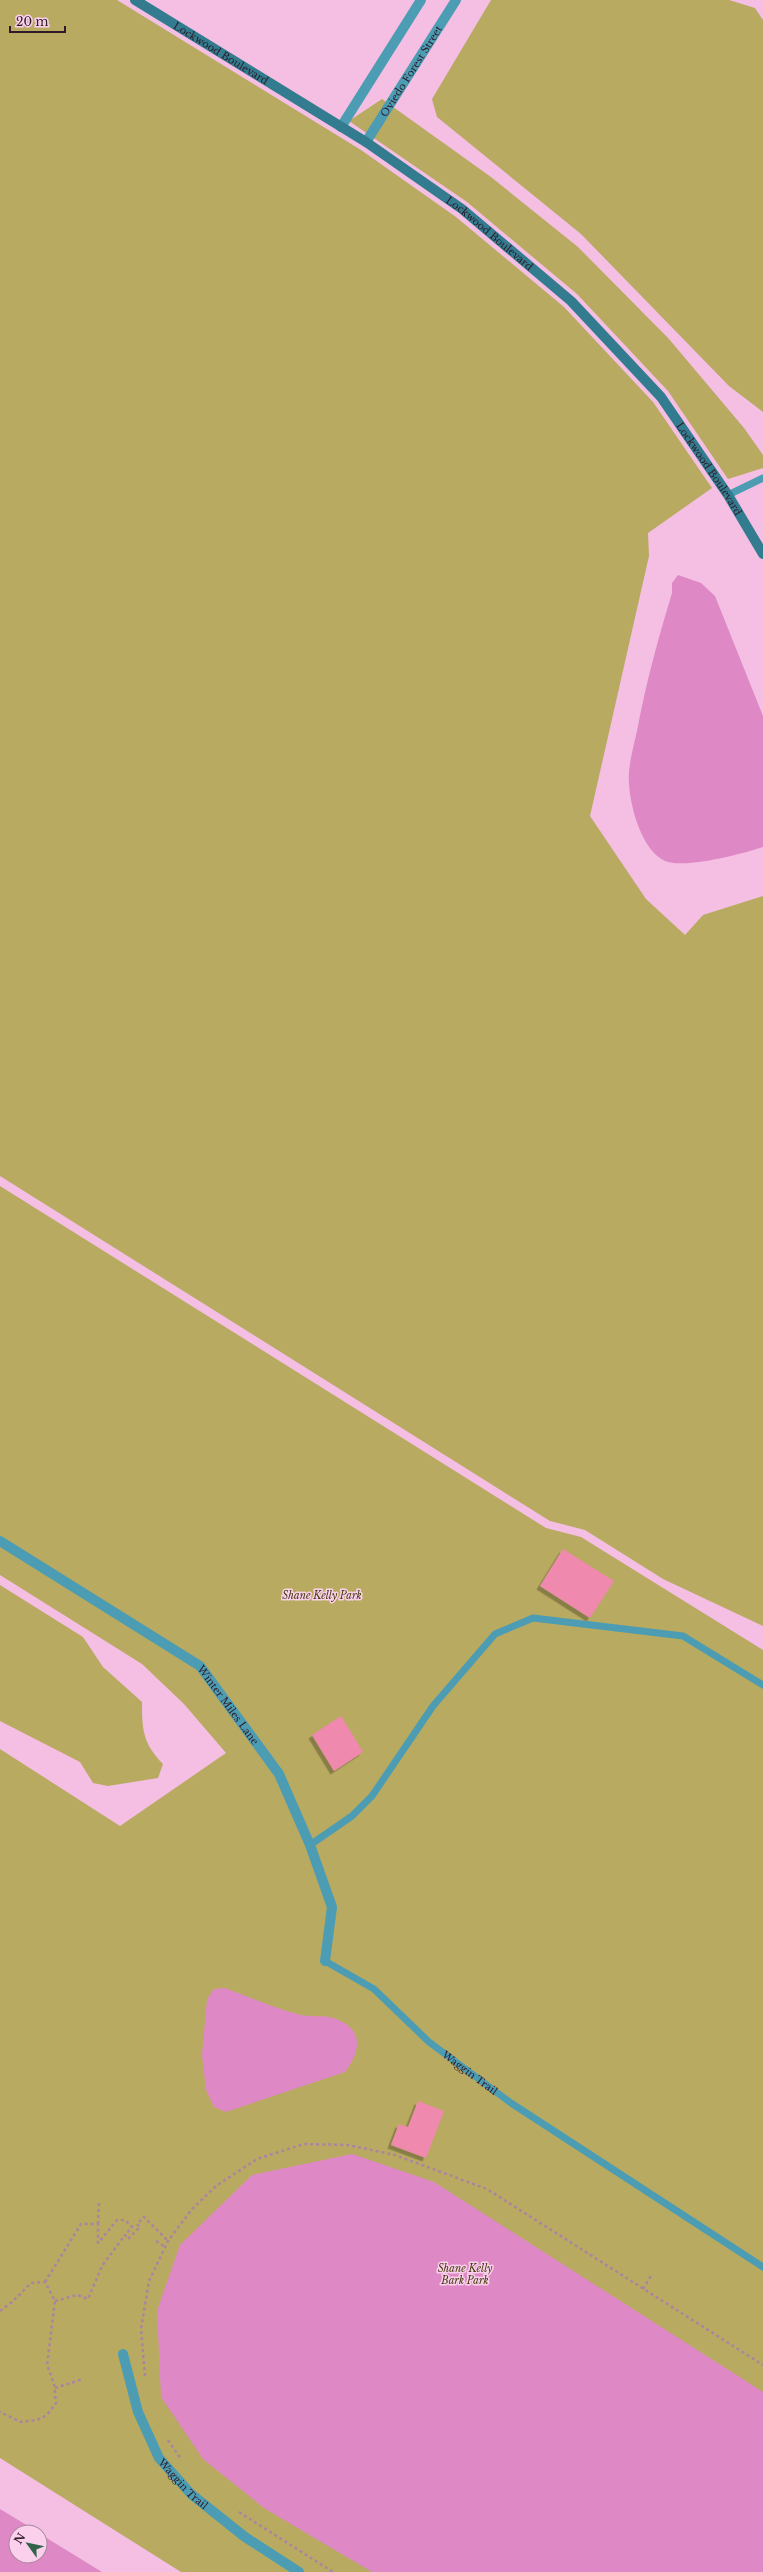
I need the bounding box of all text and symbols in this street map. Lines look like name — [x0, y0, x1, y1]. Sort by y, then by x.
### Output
scale bar — [10, 8, 65, 34]
text: 20 m — [16, 14, 48, 29]
street label: Lockwood Boulevard — [171, 19, 271, 87]
street label: Oviedo Forest Street — [377, 23, 445, 119]
street label: Lockwood Boulevard — [444, 193, 536, 273]
street label: Lockwood Boulevard — [674, 420, 745, 518]
park label: Shane Kelly Park — [282, 1589, 362, 1602]
street label: Winter Miles Lane — [195, 1662, 262, 1747]
street label: Waggin Trail — [439, 2047, 500, 2097]
park label: Shane Kelly Bark Park — [438, 2262, 493, 2287]
street label: Waggin Trail — [155, 2455, 211, 2512]
north arrow — [8, 2524, 48, 2564]
text: N — [11, 2530, 29, 2547]

